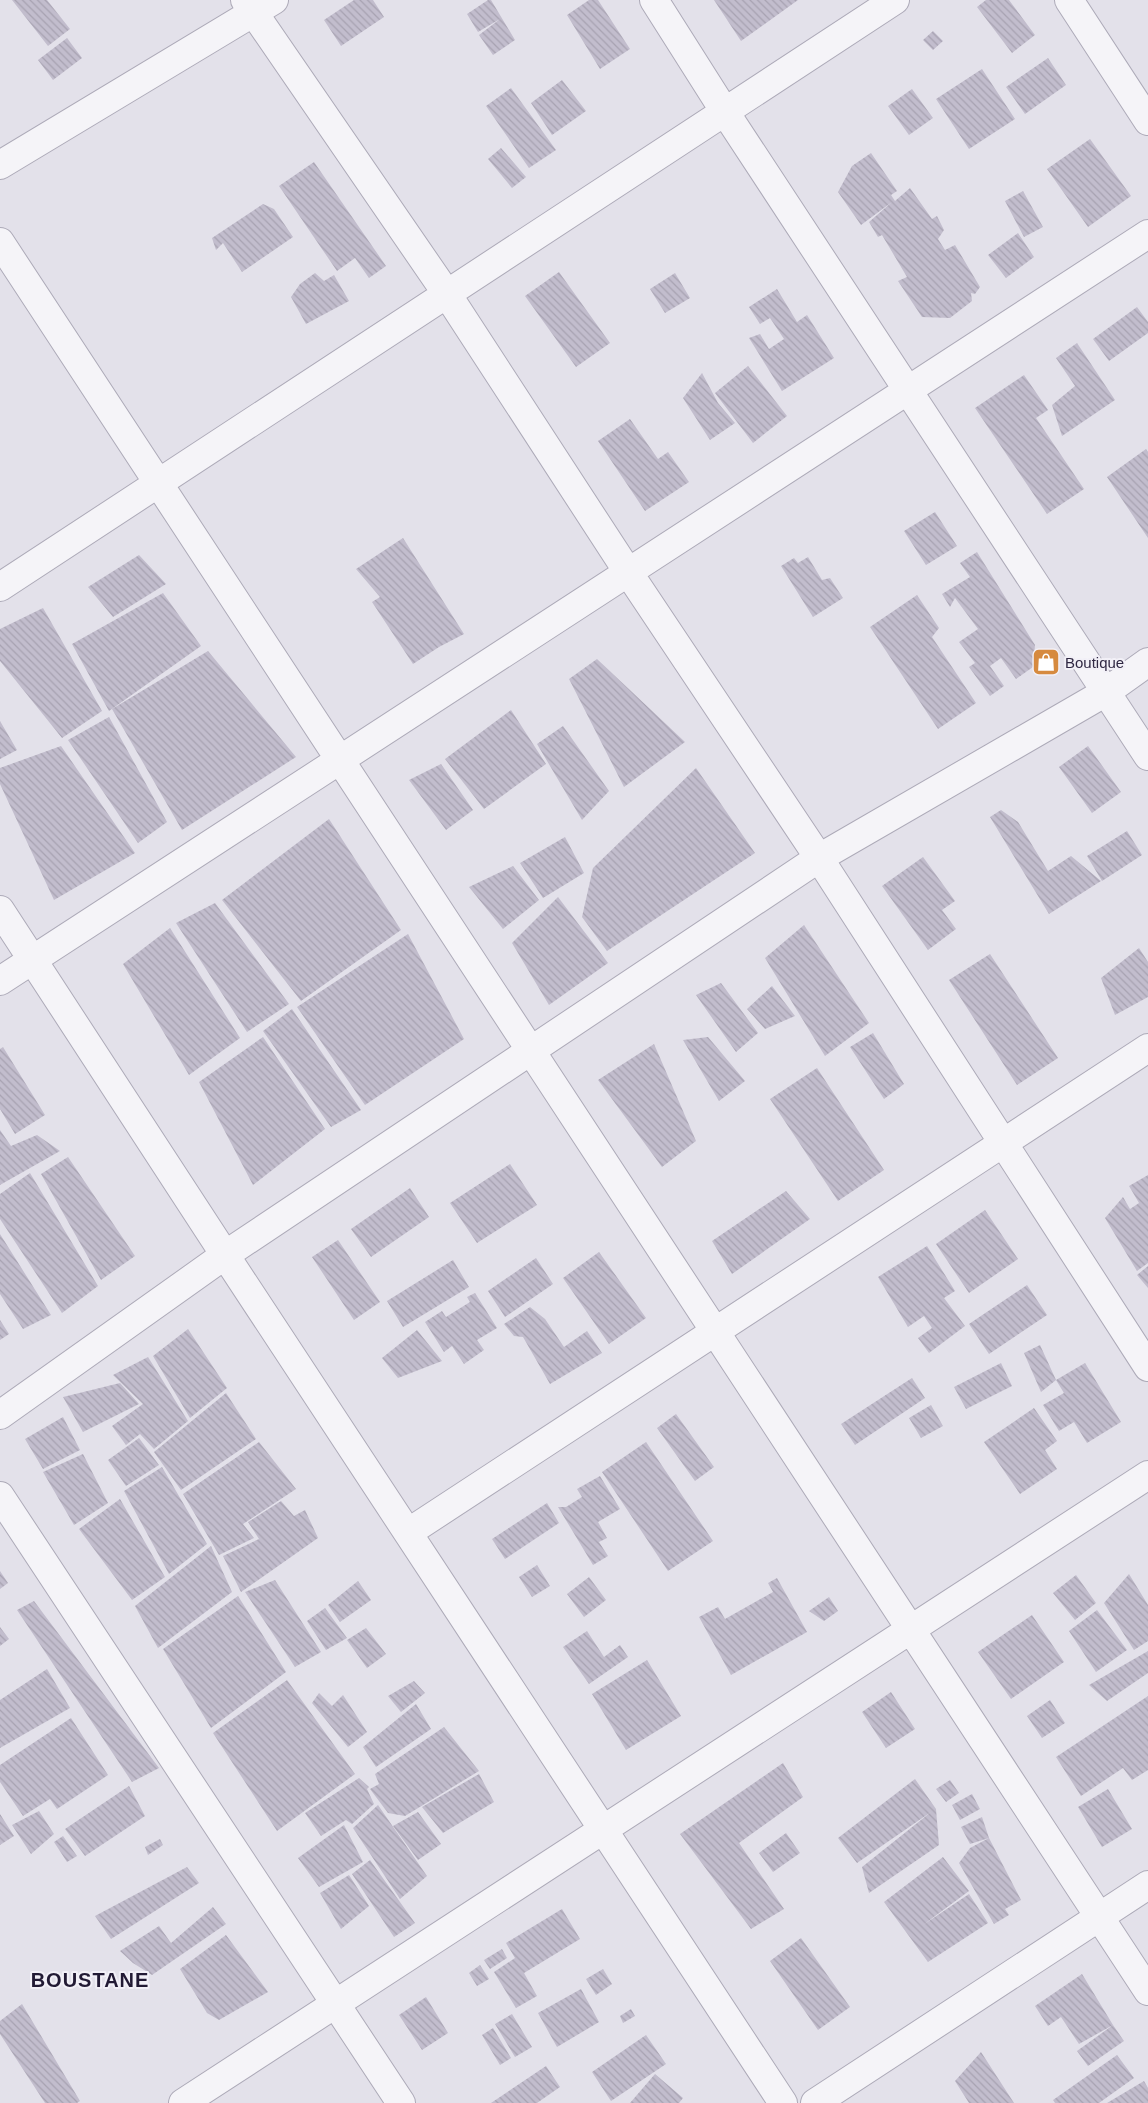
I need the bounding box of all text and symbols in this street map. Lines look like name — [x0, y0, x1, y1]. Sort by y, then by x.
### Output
shop icon: Boutique — [1031, 647, 1061, 677]
place label: Boutique — [1065, 654, 1124, 671]
district label: BOUSTANE — [31, 1969, 149, 1991]

